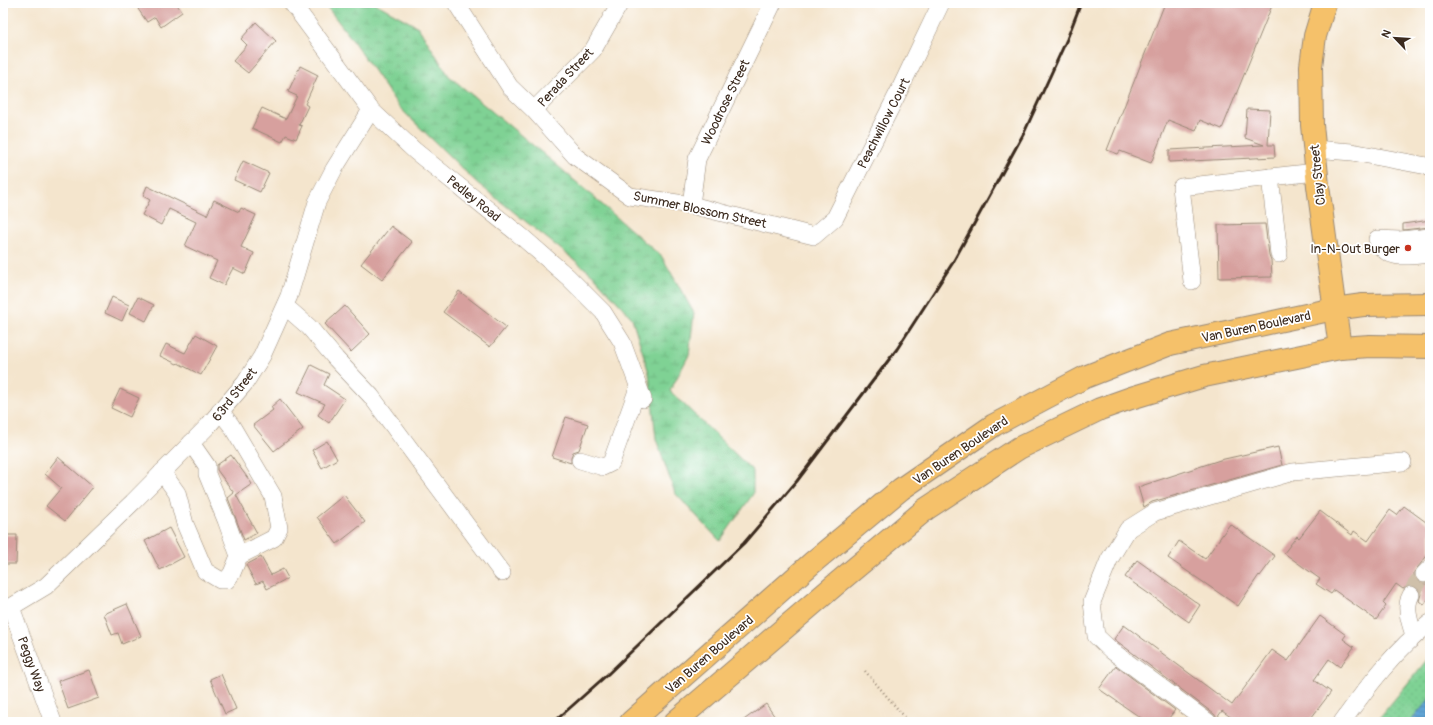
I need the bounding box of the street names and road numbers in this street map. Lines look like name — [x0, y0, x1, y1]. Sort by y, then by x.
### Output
street label: Perada Street — [534, 44, 598, 110]
street label: Woodrose Street — [698, 56, 754, 148]
street label: Peachwillow Court — [854, 75, 914, 171]
street label: Clay Street — [1307, 143, 1329, 206]
street label: Pedley Road — [443, 172, 504, 225]
street label: Summer Blossom Street — [632, 188, 769, 232]
street label: Van Buren Boulevard — [1200, 308, 1312, 346]
street label: 63rd Street — [209, 364, 261, 425]
street label: Van Buren Boulevard — [910, 413, 1011, 489]
street label: Van Buren Boulevard — [662, 612, 757, 697]
street label: Peggy Way — [14, 634, 49, 695]

